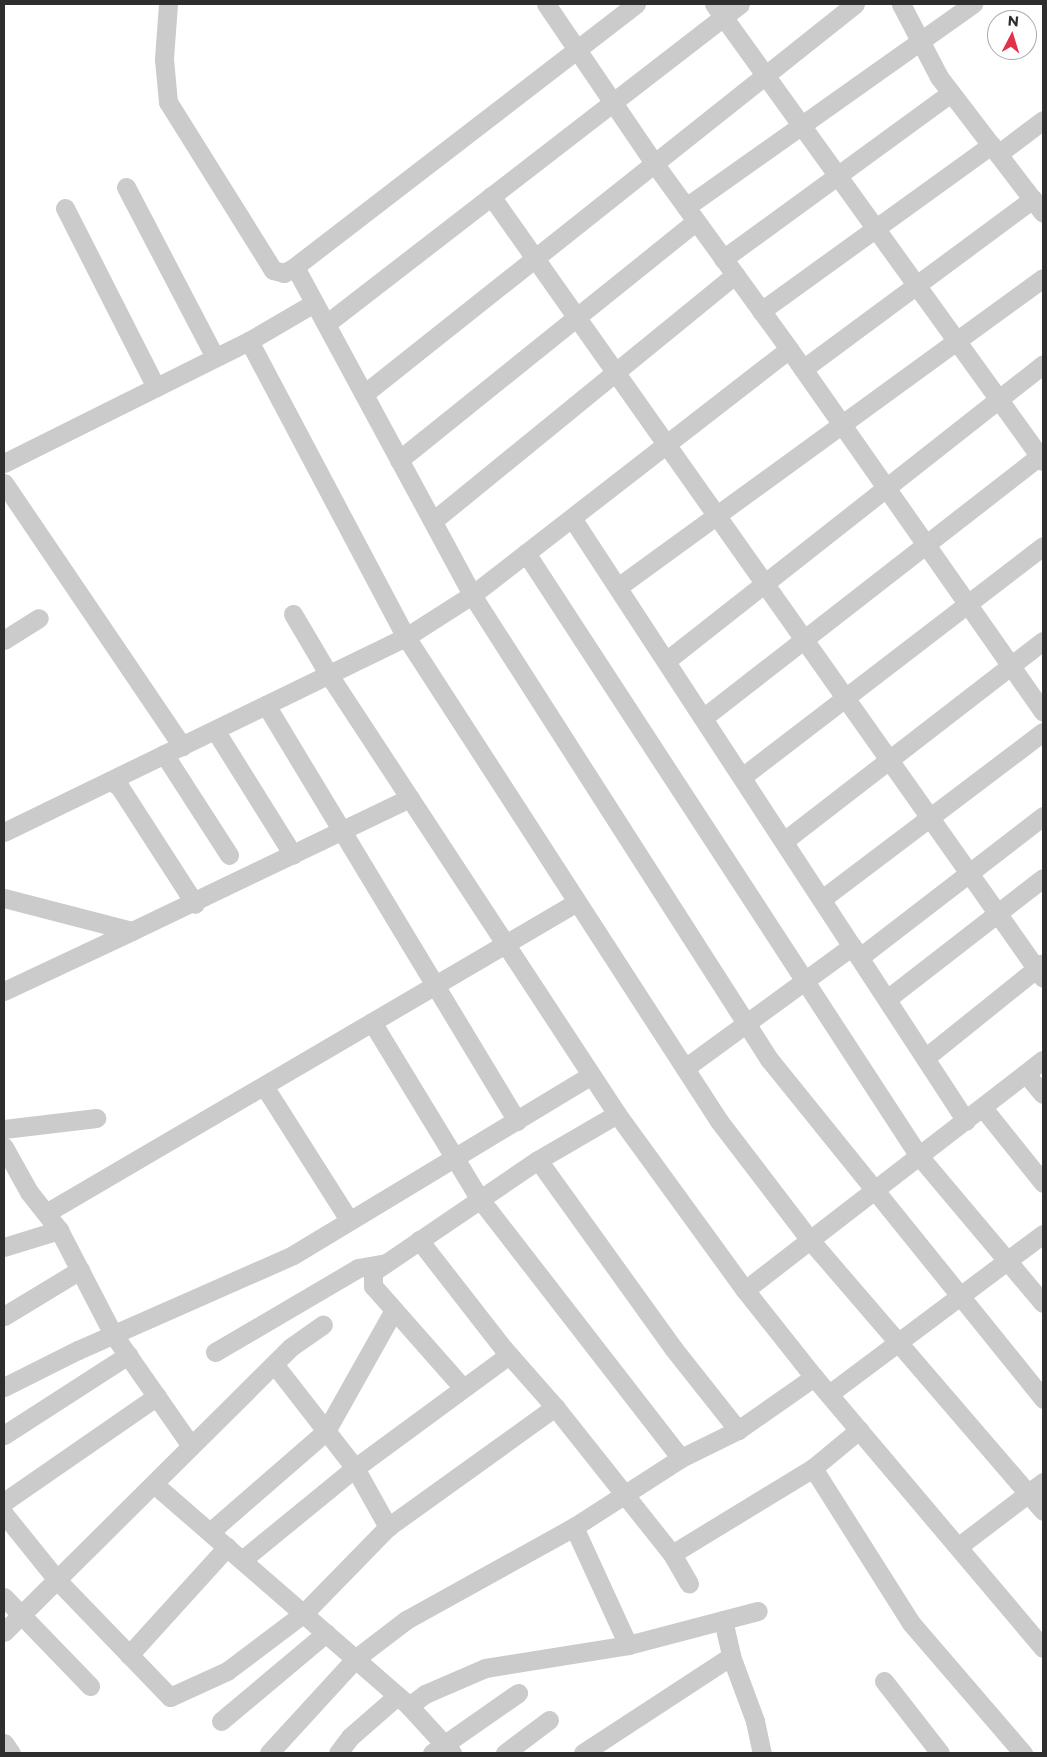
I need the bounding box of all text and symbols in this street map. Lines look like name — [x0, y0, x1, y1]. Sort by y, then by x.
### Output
north arrow — [987, 10, 1037, 60]
text: N — [1007, 12, 1020, 31]

